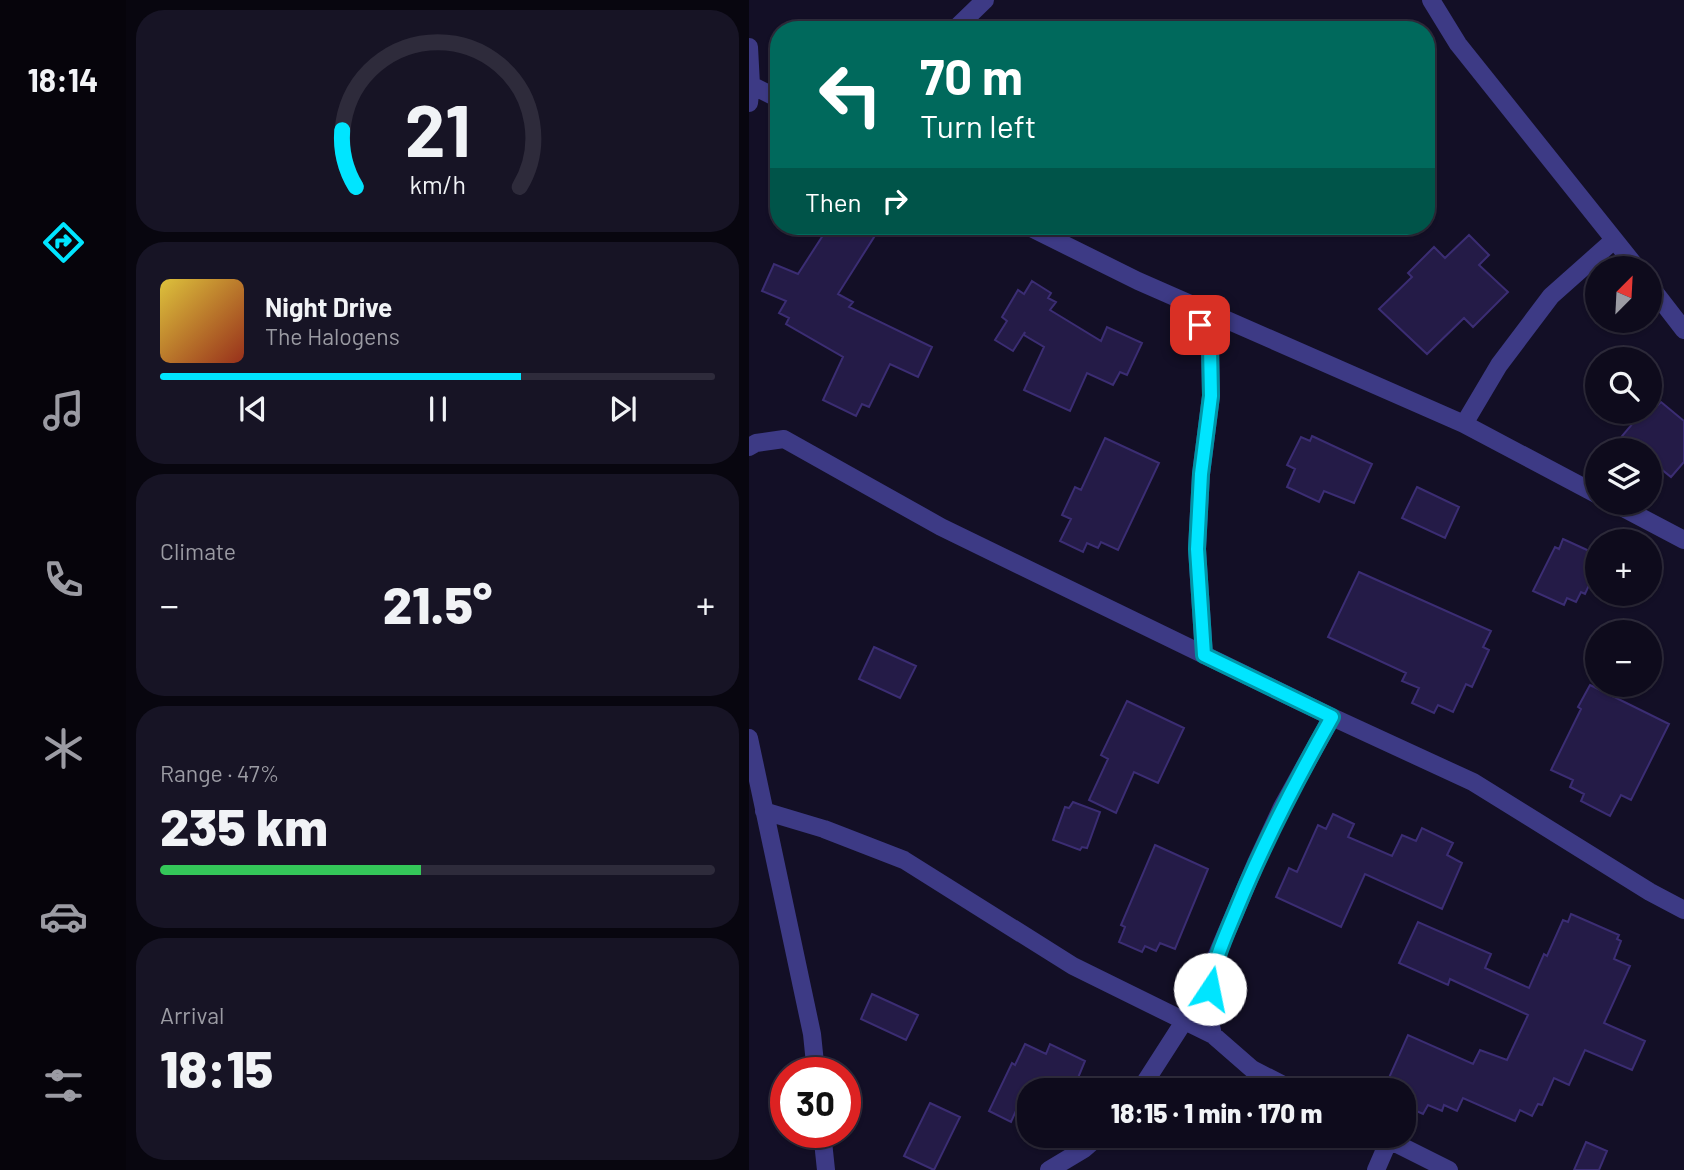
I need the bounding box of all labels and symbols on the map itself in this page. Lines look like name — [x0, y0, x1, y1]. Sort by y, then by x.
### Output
north arrow — [1585, 256, 1663, 332]
pin — [1170, 295, 1230, 355]
position arrow — [1173, 952, 1247, 1026]
speed limit sign: 30 — [770, 1057, 861, 1148]

